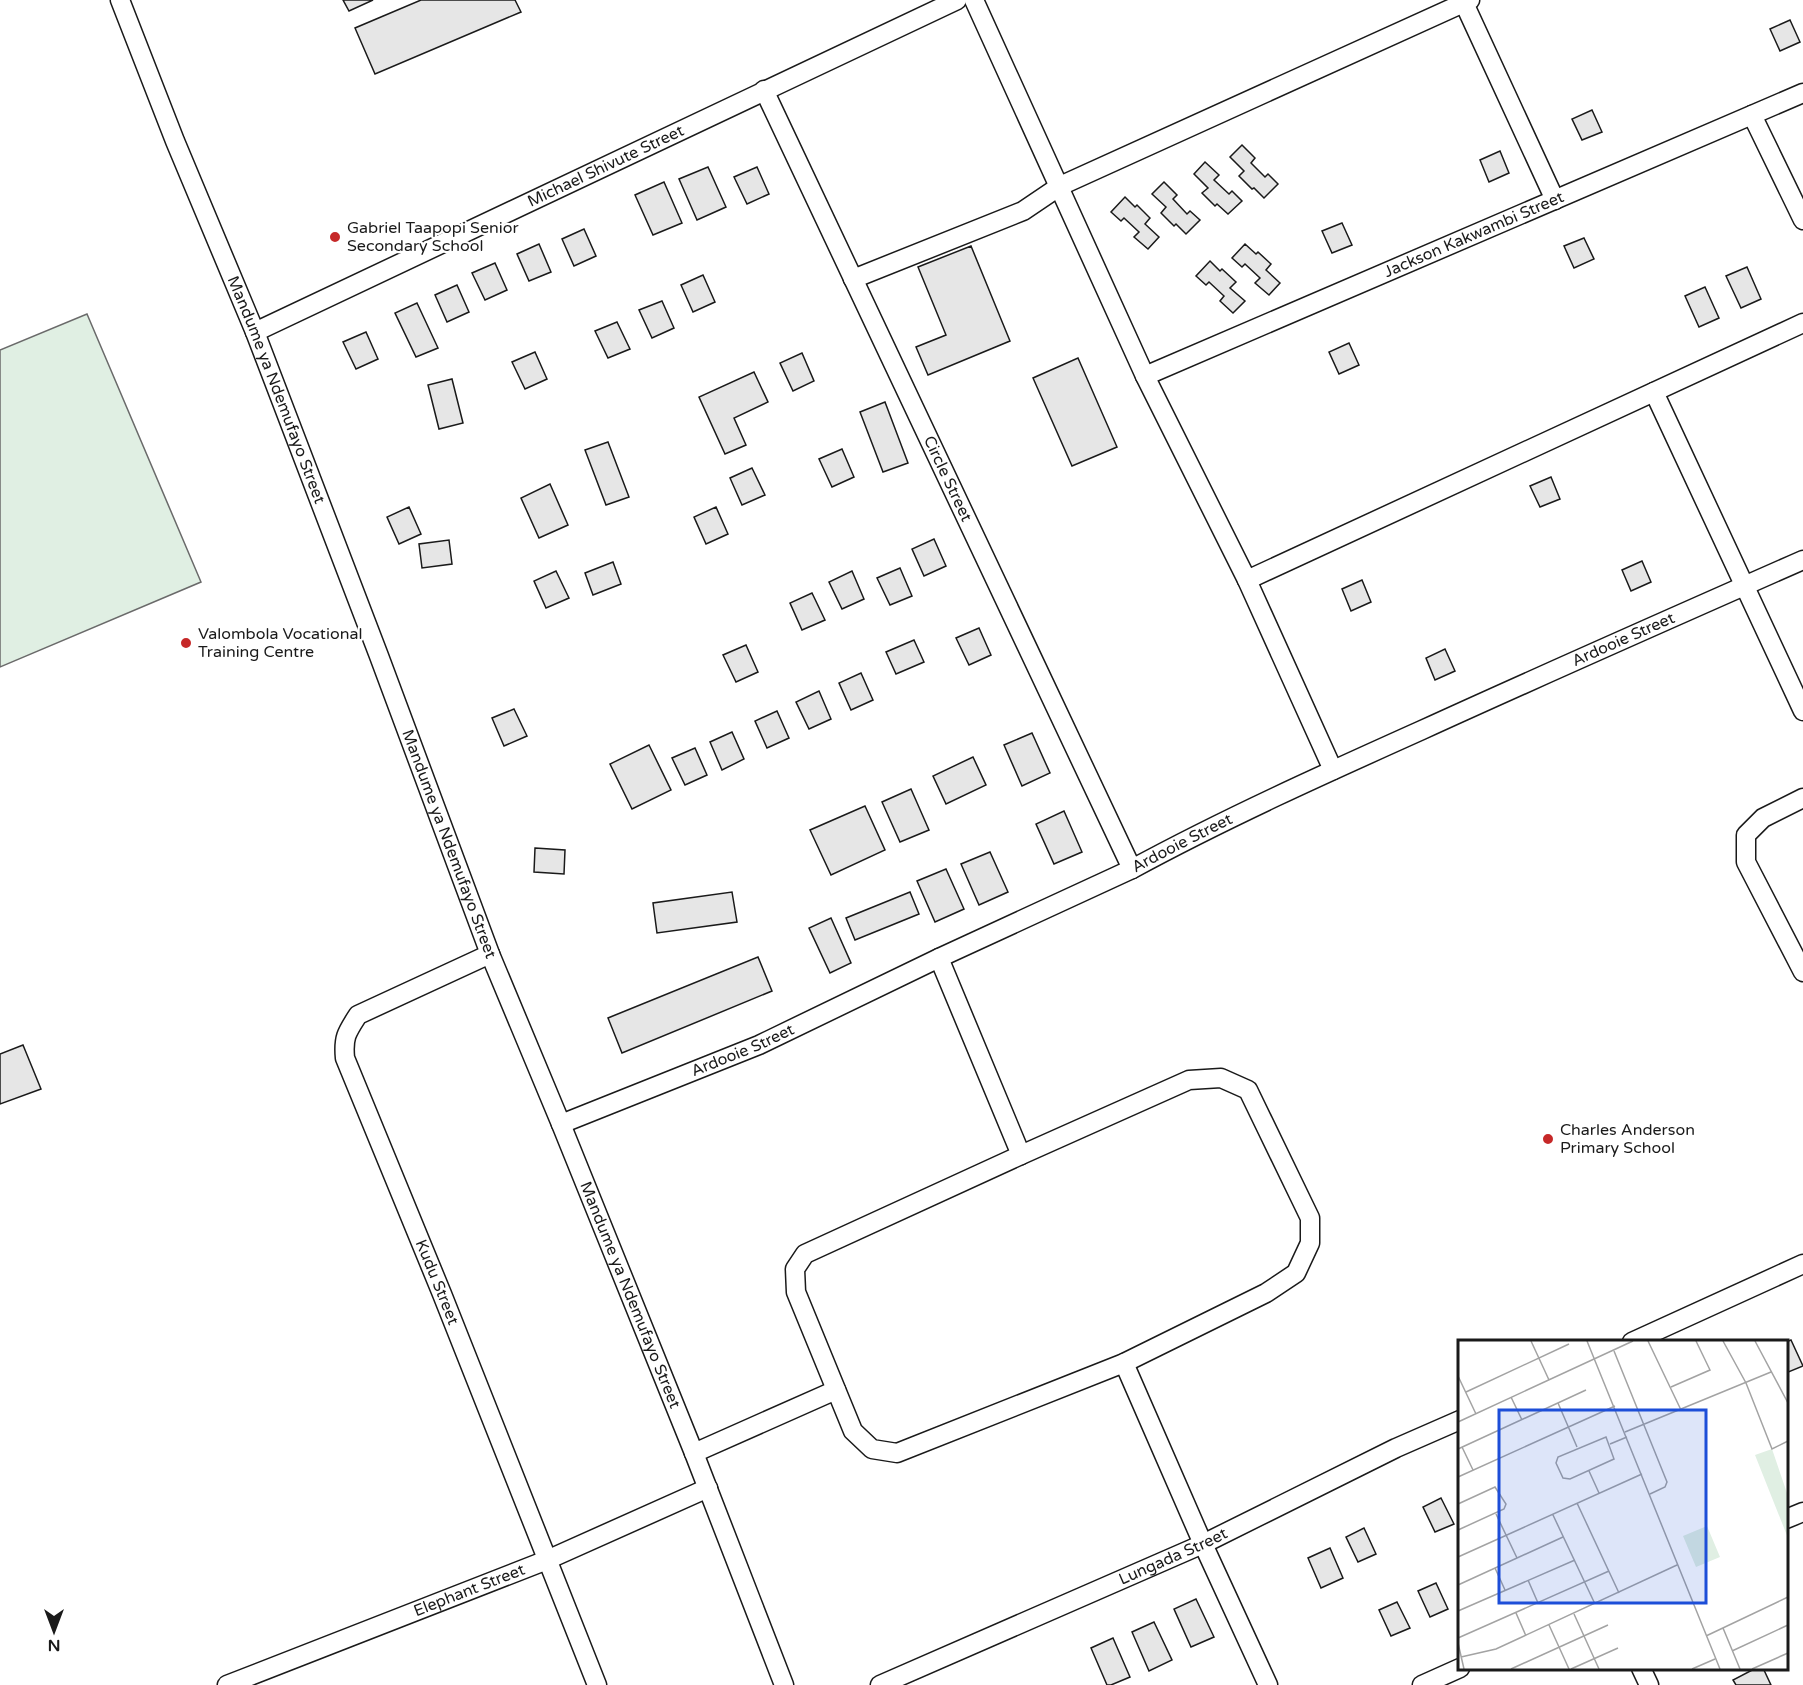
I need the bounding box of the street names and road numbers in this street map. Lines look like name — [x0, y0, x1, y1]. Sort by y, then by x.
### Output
street label: Michael Shivute Street — [524, 121, 687, 212]
street label: Jackson Kakwambi Street — [1381, 187, 1567, 282]
street label: Mandume ya Ndemufayo Street — [223, 273, 330, 506]
street label: Circle Street — [919, 433, 976, 525]
street label: Ardooie Street — [1569, 608, 1678, 671]
street label: Mandume ya Ndemufayo Street — [397, 727, 501, 962]
street label: Ardooie Street — [1128, 809, 1236, 877]
street label: Ardooie Street — [688, 1019, 798, 1081]
street label: Mandume ya Ndemufayo Street — [575, 1179, 685, 1411]
street label: Kudu Street — [411, 1237, 463, 1328]
street label: Lungada Street — [1116, 1523, 1231, 1590]
street label: Elephant Street — [411, 1560, 528, 1621]

